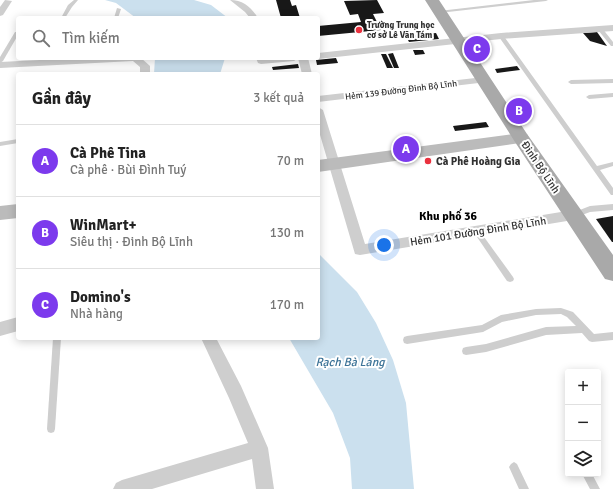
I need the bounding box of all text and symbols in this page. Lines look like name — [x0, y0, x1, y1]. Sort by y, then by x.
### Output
search box — [16, 16, 320, 60]
place label: Trường Trung học cơ sở Lê Văn Tám — [367, 20, 435, 41]
marker: Trường Trung học cơ sở Lê Văn Tám — [354, 25, 364, 35]
icon: search — [30, 27, 52, 49]
text: Tìm kiếm — [62, 29, 120, 47]
pin: C — [464, 34, 490, 64]
street label: Hẻm 139 Đường Đinh Bộ Lĩnh — [344, 78, 458, 103]
text: Gần đây — [32, 88, 91, 109]
text: 3 kết quả — [253, 90, 304, 106]
pin: B — [506, 96, 532, 126]
pin: A — [393, 134, 419, 164]
street label: Đinh Bộ Lĩnh — [518, 139, 563, 196]
text: Cà Phê Tina — [70, 144, 146, 162]
text: A — [41, 153, 49, 169]
text: 70 m — [277, 153, 304, 169]
place label: Cà Phê Hoàng Gia — [436, 155, 521, 168]
marker: Cà Phê Hoàng Gia — [423, 156, 433, 166]
text: Cà phê · Bùi Đình Tuý — [70, 162, 186, 178]
district label: Khu phố 36 — [419, 208, 478, 224]
street label: Hẻm 101 Đường Đinh Bộ Lĩnh — [409, 214, 547, 249]
text: WinMart+ — [70, 216, 137, 234]
text: B — [41, 225, 49, 241]
text: 130 m — [270, 225, 304, 241]
text: Siêu thị · Đinh Bộ Lĩnh — [70, 234, 193, 250]
your location — [374, 235, 394, 255]
text: Domino's — [70, 288, 131, 306]
text: C — [41, 297, 49, 313]
text: 170 m — [270, 297, 304, 313]
text: Nhà hàng — [70, 306, 123, 322]
water label: Rạch Bà Láng — [315, 355, 386, 370]
map controls — [565, 369, 601, 477]
button: + — [565, 369, 601, 405]
button: − — [565, 405, 601, 441]
button: layers — [565, 441, 601, 477]

